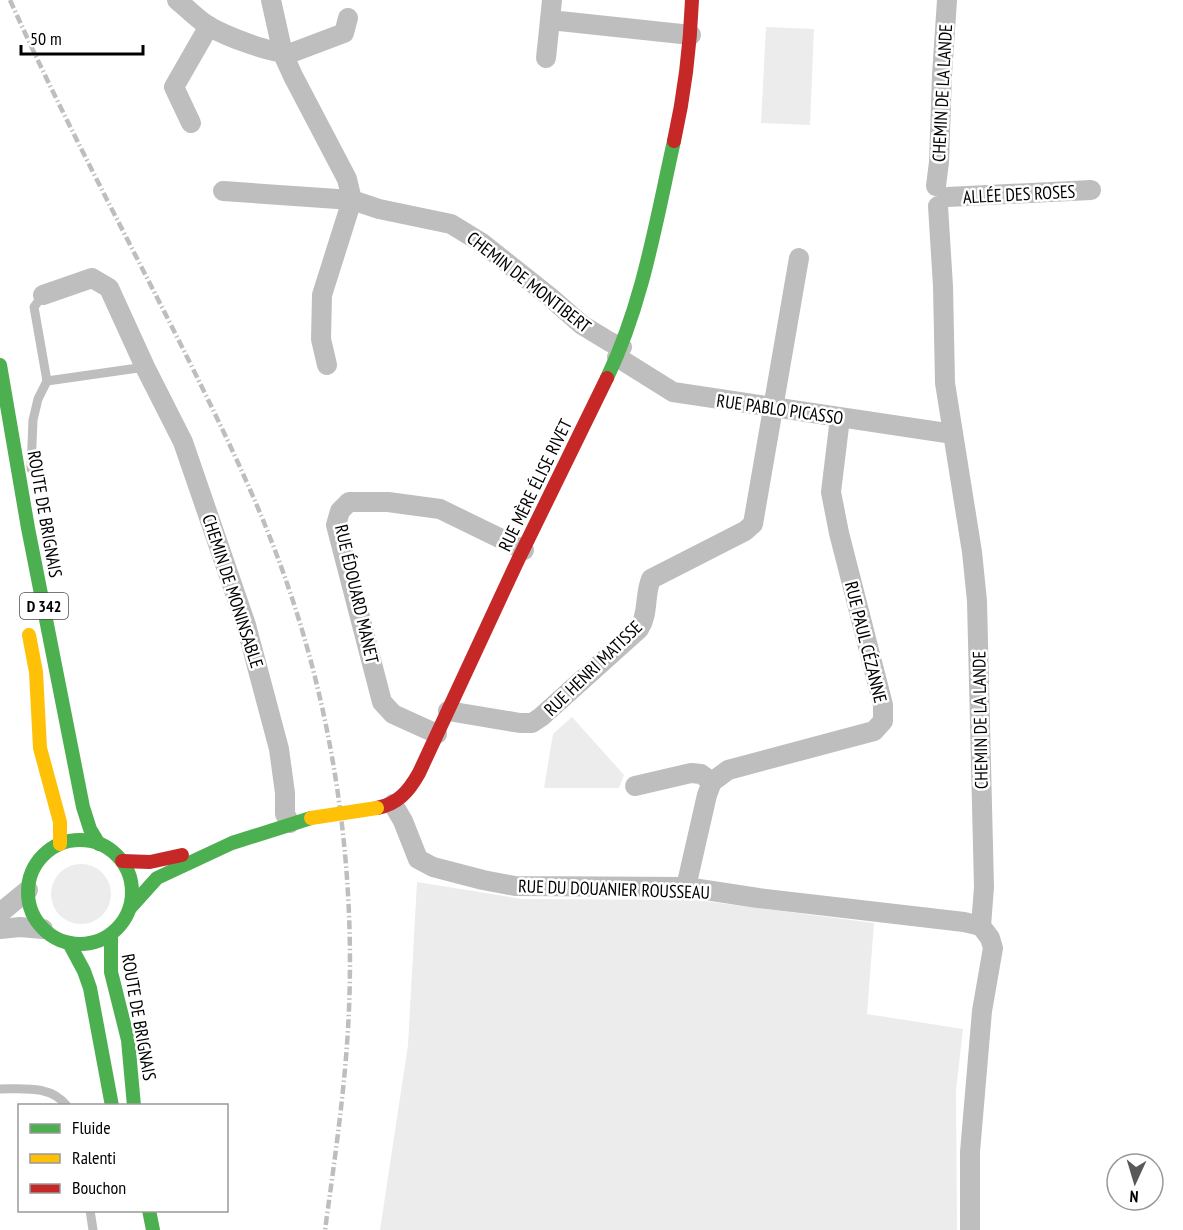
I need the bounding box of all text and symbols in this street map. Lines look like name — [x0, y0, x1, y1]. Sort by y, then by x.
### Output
scale bar — [21, 18, 142, 56]
street label: CHEMIN DE LA LANDE — [927, 23, 957, 163]
text: 50 m — [30, 27, 62, 50]
street label: ALLÉE DES ROSES — [962, 180, 1076, 208]
street label: CHEMIN DE MONTIBERT — [462, 226, 596, 338]
street label: RUE PABLO PICASSO — [715, 389, 845, 429]
street label: RUE MÈRE ÉLISE RIVET — [493, 415, 577, 555]
street label: ROUTE DE BRIGNAIS — [23, 449, 68, 579]
street label: CHEMIN DE MONINSABLE — [197, 511, 269, 671]
street label: RUE ÉDOUARD MANET — [330, 522, 384, 666]
street label: RUE PAUL CÉZANNE — [840, 579, 892, 705]
road number: D 342 — [20, 593, 68, 619]
street label: RUE HENRI MATISSE — [539, 615, 647, 721]
street label: CHEMIN DE LA LANDE — [967, 651, 993, 789]
street label: RUE DU DOUANIER ROUSSEAU — [518, 874, 710, 904]
street label: ROUTE DE BRIGNAIS — [117, 952, 162, 1082]
legend — [18, 1104, 228, 1212]
text: Fluide — [72, 1116, 111, 1139]
text: Ralenti — [72, 1146, 116, 1169]
north arrow — [1105, 1152, 1165, 1212]
text: Bouchon — [72, 1176, 126, 1199]
text: N — [1129, 1187, 1139, 1207]

